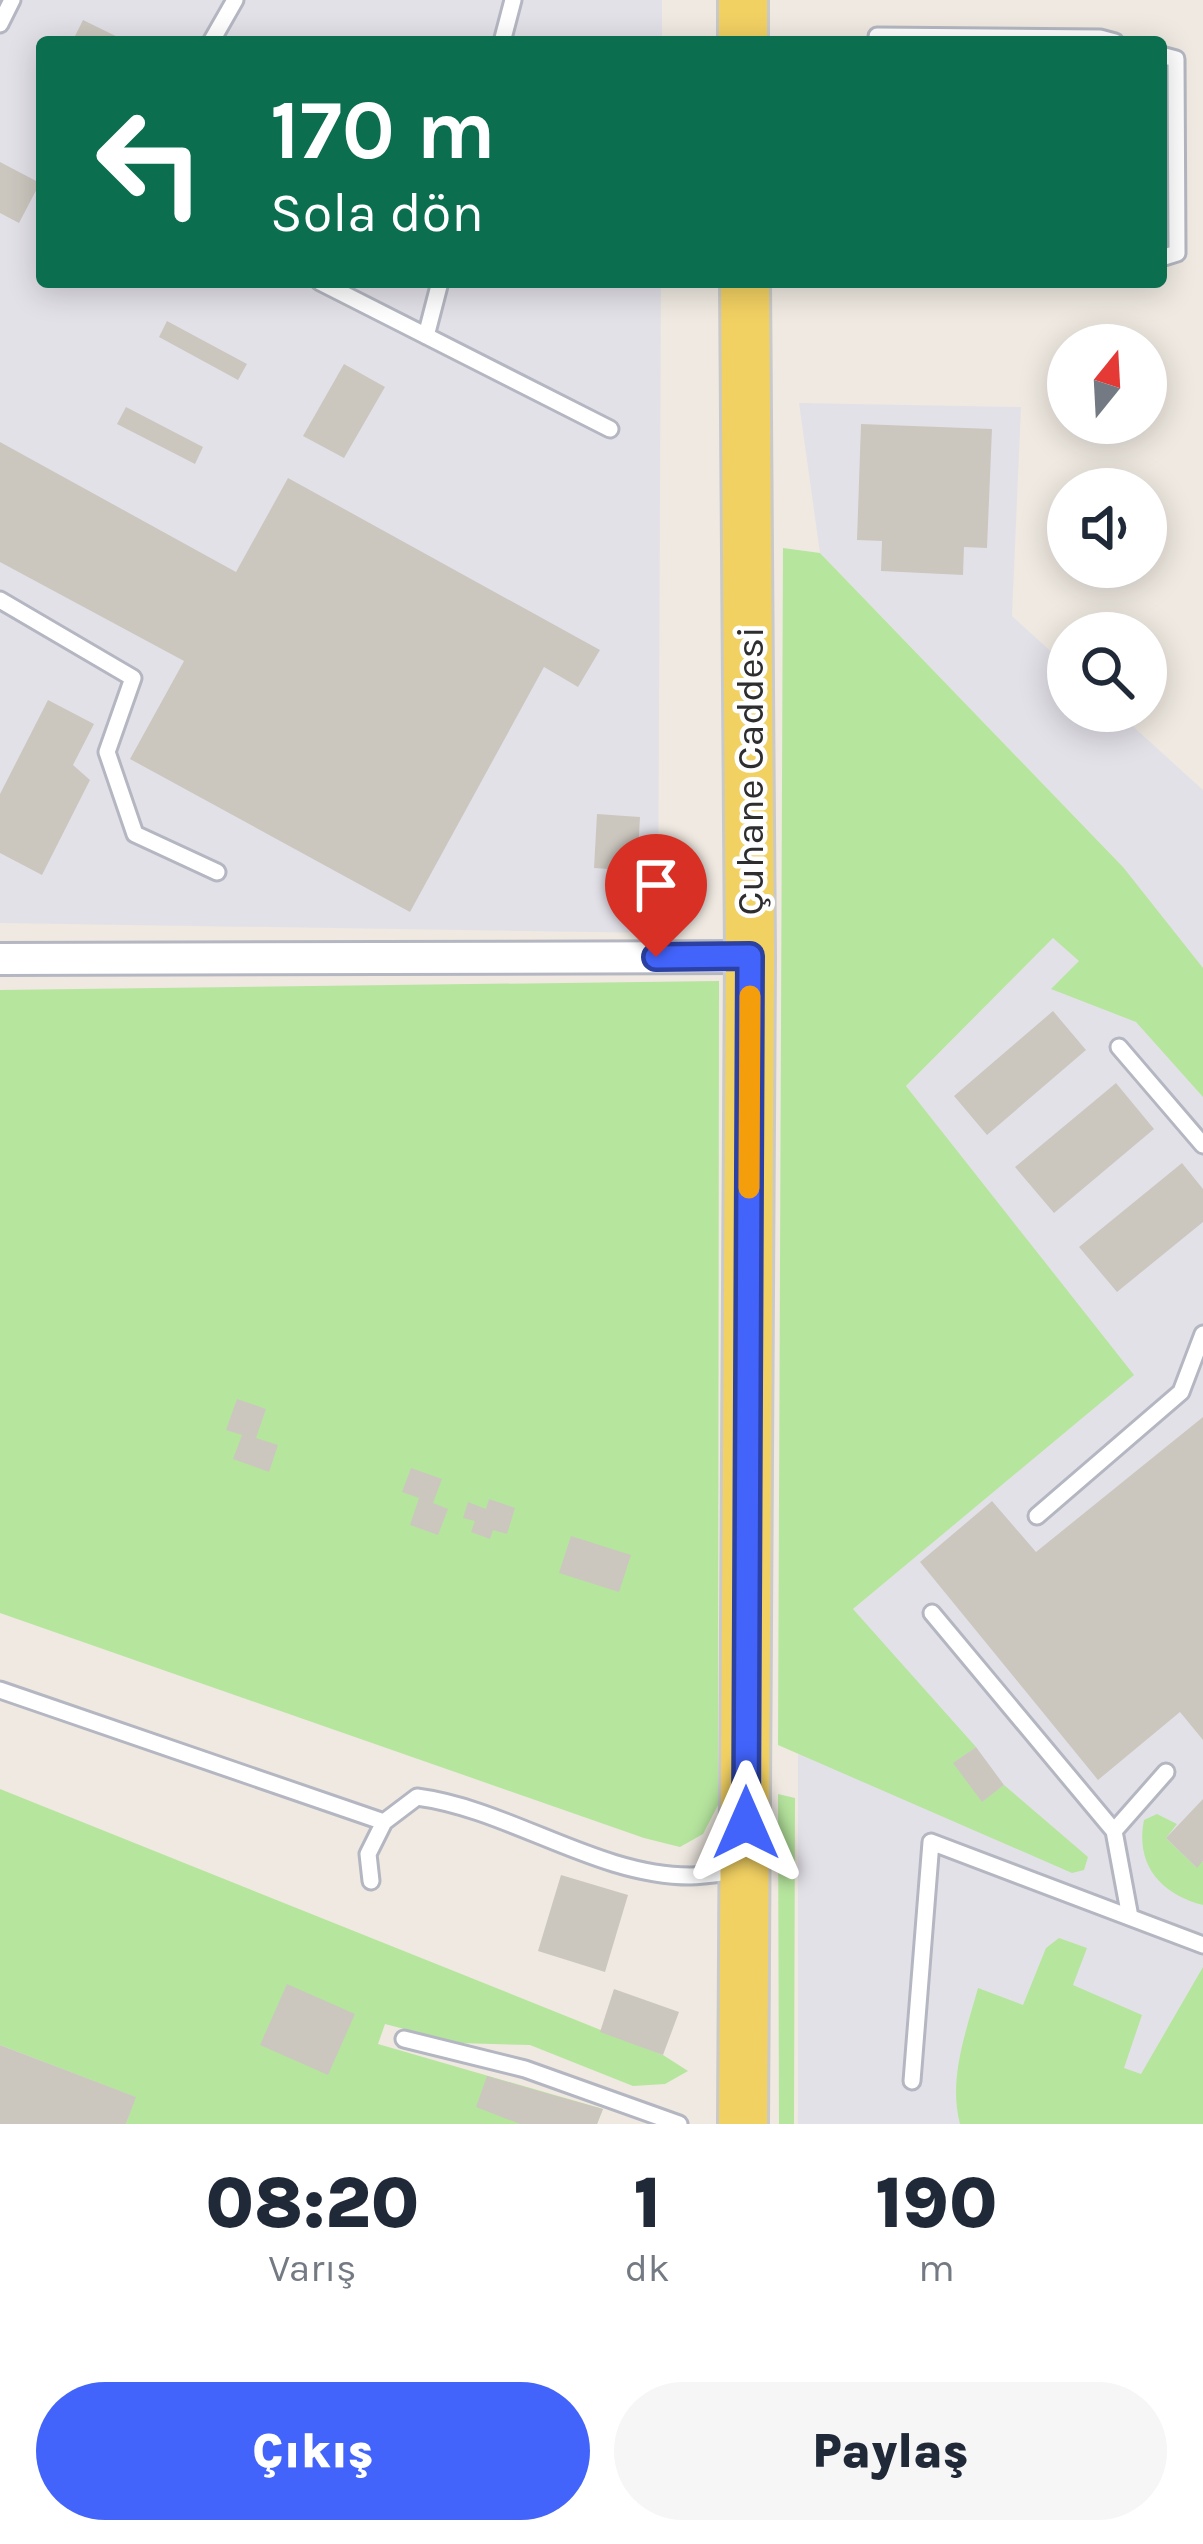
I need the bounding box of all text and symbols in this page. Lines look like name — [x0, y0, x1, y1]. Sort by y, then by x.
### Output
text: 170 m — [270, 81, 496, 179]
icon: left — [72, 84, 228, 240]
text: Sola dön — [270, 181, 484, 245]
north arrow — [1047, 324, 1167, 444]
map controls — [1047, 324, 1167, 732]
button: sound — [1047, 468, 1167, 588]
button: search — [1047, 612, 1167, 732]
street label: Çuhane Caddesi — [727, 626, 773, 916]
pin — [605, 834, 707, 957]
icon: arrive — [623, 852, 689, 918]
position arrow — [683, 1760, 809, 1886]
text: 08:20 — [205, 2161, 419, 2245]
text: 1 — [633, 2161, 661, 2245]
text: 190 — [875, 2161, 998, 2245]
text: Varış — [268, 2245, 357, 2291]
text: dk — [625, 2245, 670, 2291]
text: m — [918, 2245, 955, 2291]
button: Çıkış — [36, 2382, 590, 2520]
button: Paylaş — [614, 2382, 1167, 2520]

